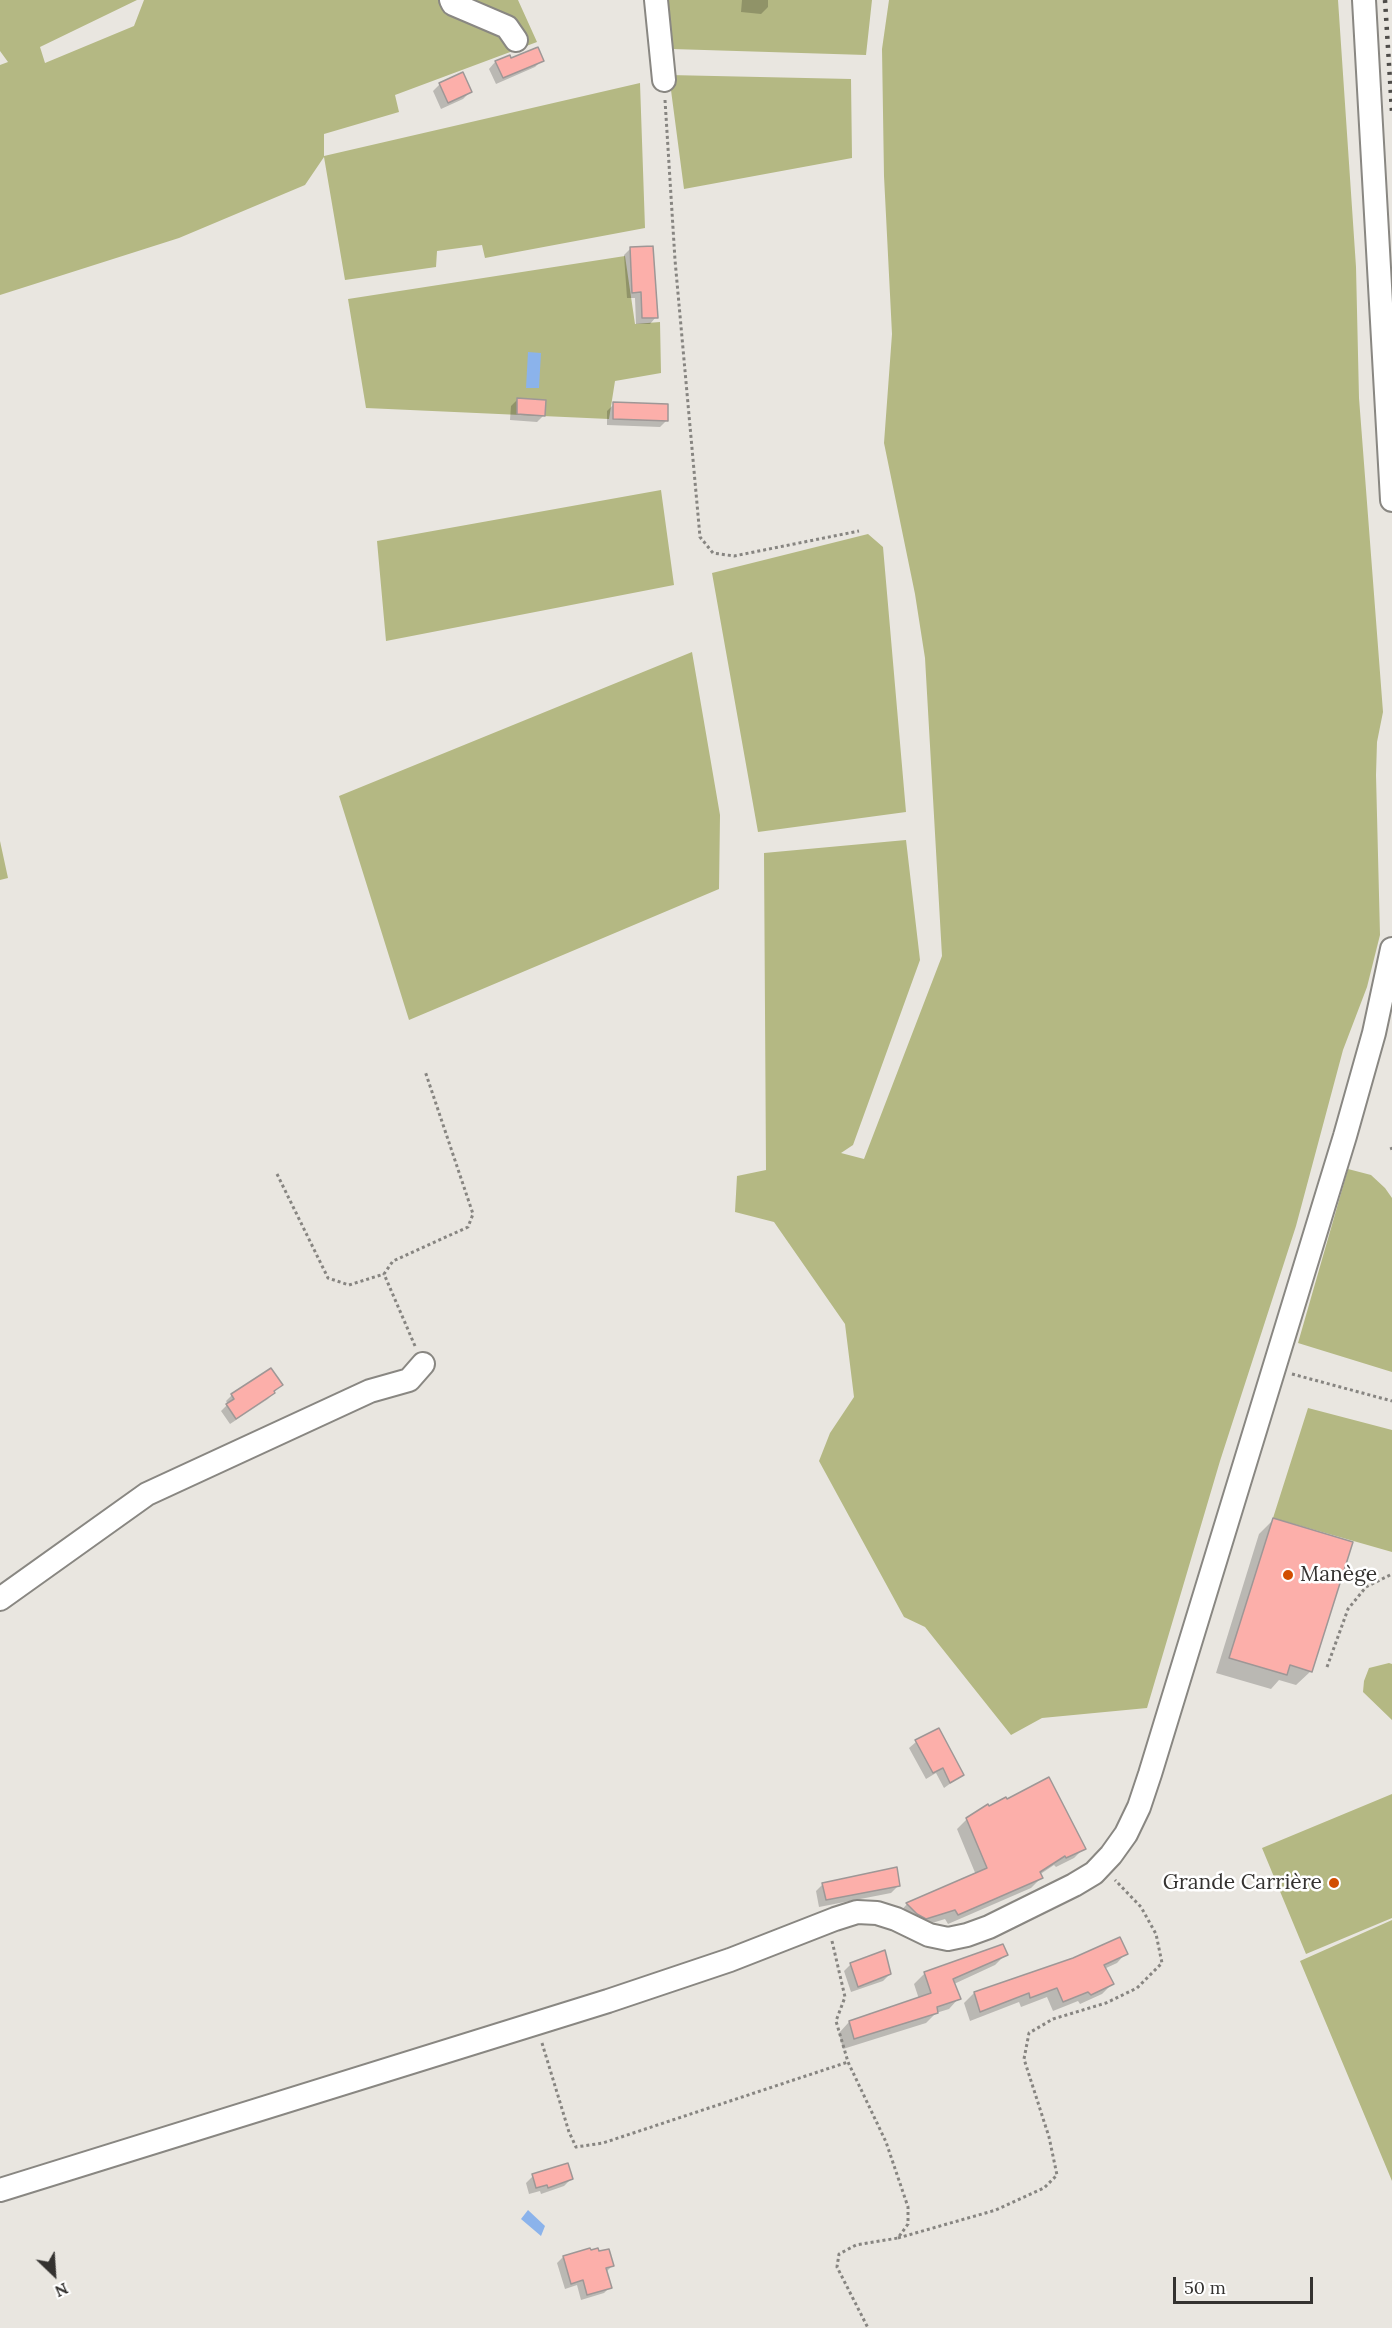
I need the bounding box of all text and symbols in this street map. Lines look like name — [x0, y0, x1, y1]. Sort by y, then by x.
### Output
place label: Manège — [1300, 1562, 1377, 1588]
marker: Manège — [1281, 1568, 1295, 1582]
place label: Grande Carrière — [1163, 1870, 1322, 1896]
marker: Grande Carrière — [1327, 1876, 1341, 1890]
north arrow — [24, 2244, 84, 2304]
scale bar — [1176, 2265, 1316, 2303]
text: 50 m — [1184, 2276, 1226, 2299]
text: N — [52, 2279, 71, 2302]

